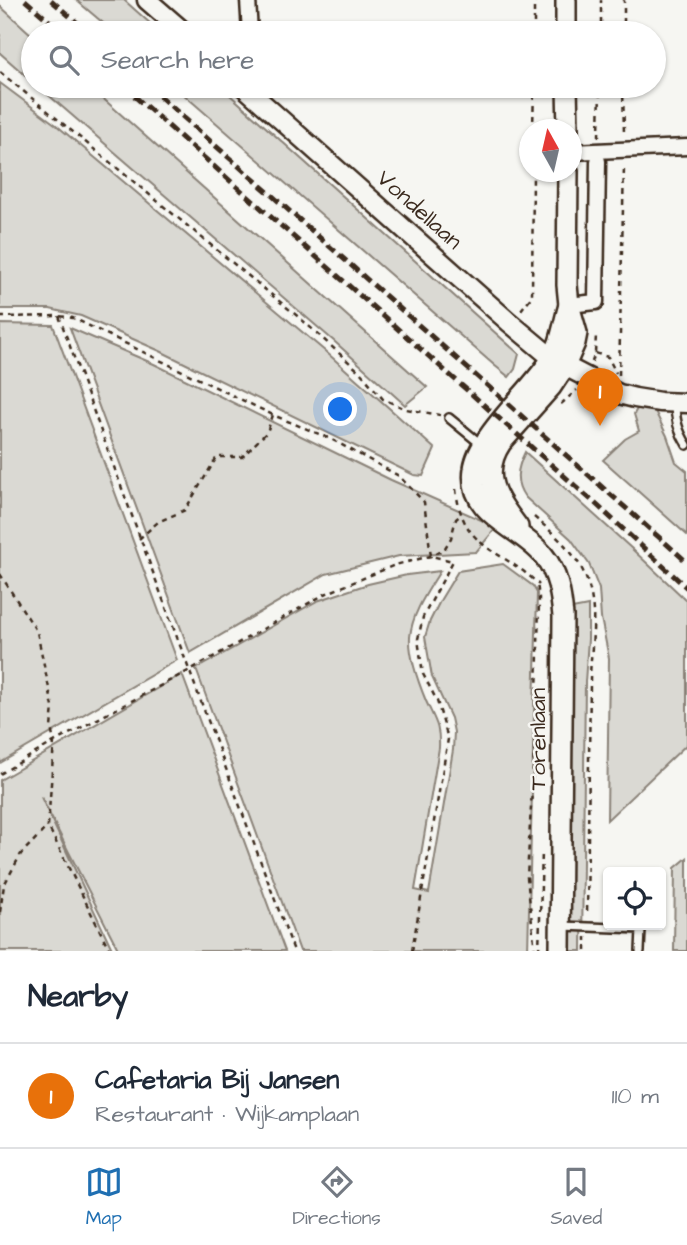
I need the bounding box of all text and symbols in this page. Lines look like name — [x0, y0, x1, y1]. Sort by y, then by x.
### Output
search box — [21, 21, 666, 98]
icon: search — [45, 41, 83, 79]
text: Search here — [101, 42, 254, 78]
north arrow — [519, 119, 582, 182]
street label: Vondellaan — [370, 163, 469, 257]
pin: 1 — [577, 368, 623, 426]
your location — [323, 392, 357, 426]
street label: Torenlaan — [522, 688, 554, 790]
map controls — [603, 867, 666, 930]
button: locate — [603, 867, 666, 930]
text: Nearby — [28, 976, 128, 1018]
text: Cafetaria Bij Jansen — [95, 1062, 339, 1098]
text: 1 — [50, 1080, 52, 1112]
text: 110 m — [611, 1080, 659, 1112]
text: Restaurant · Wijkamplaan — [95, 1098, 359, 1130]
tab: Map — [85, 1163, 123, 1232]
tab: Directions — [292, 1163, 381, 1232]
tab: Saved — [550, 1163, 602, 1232]

